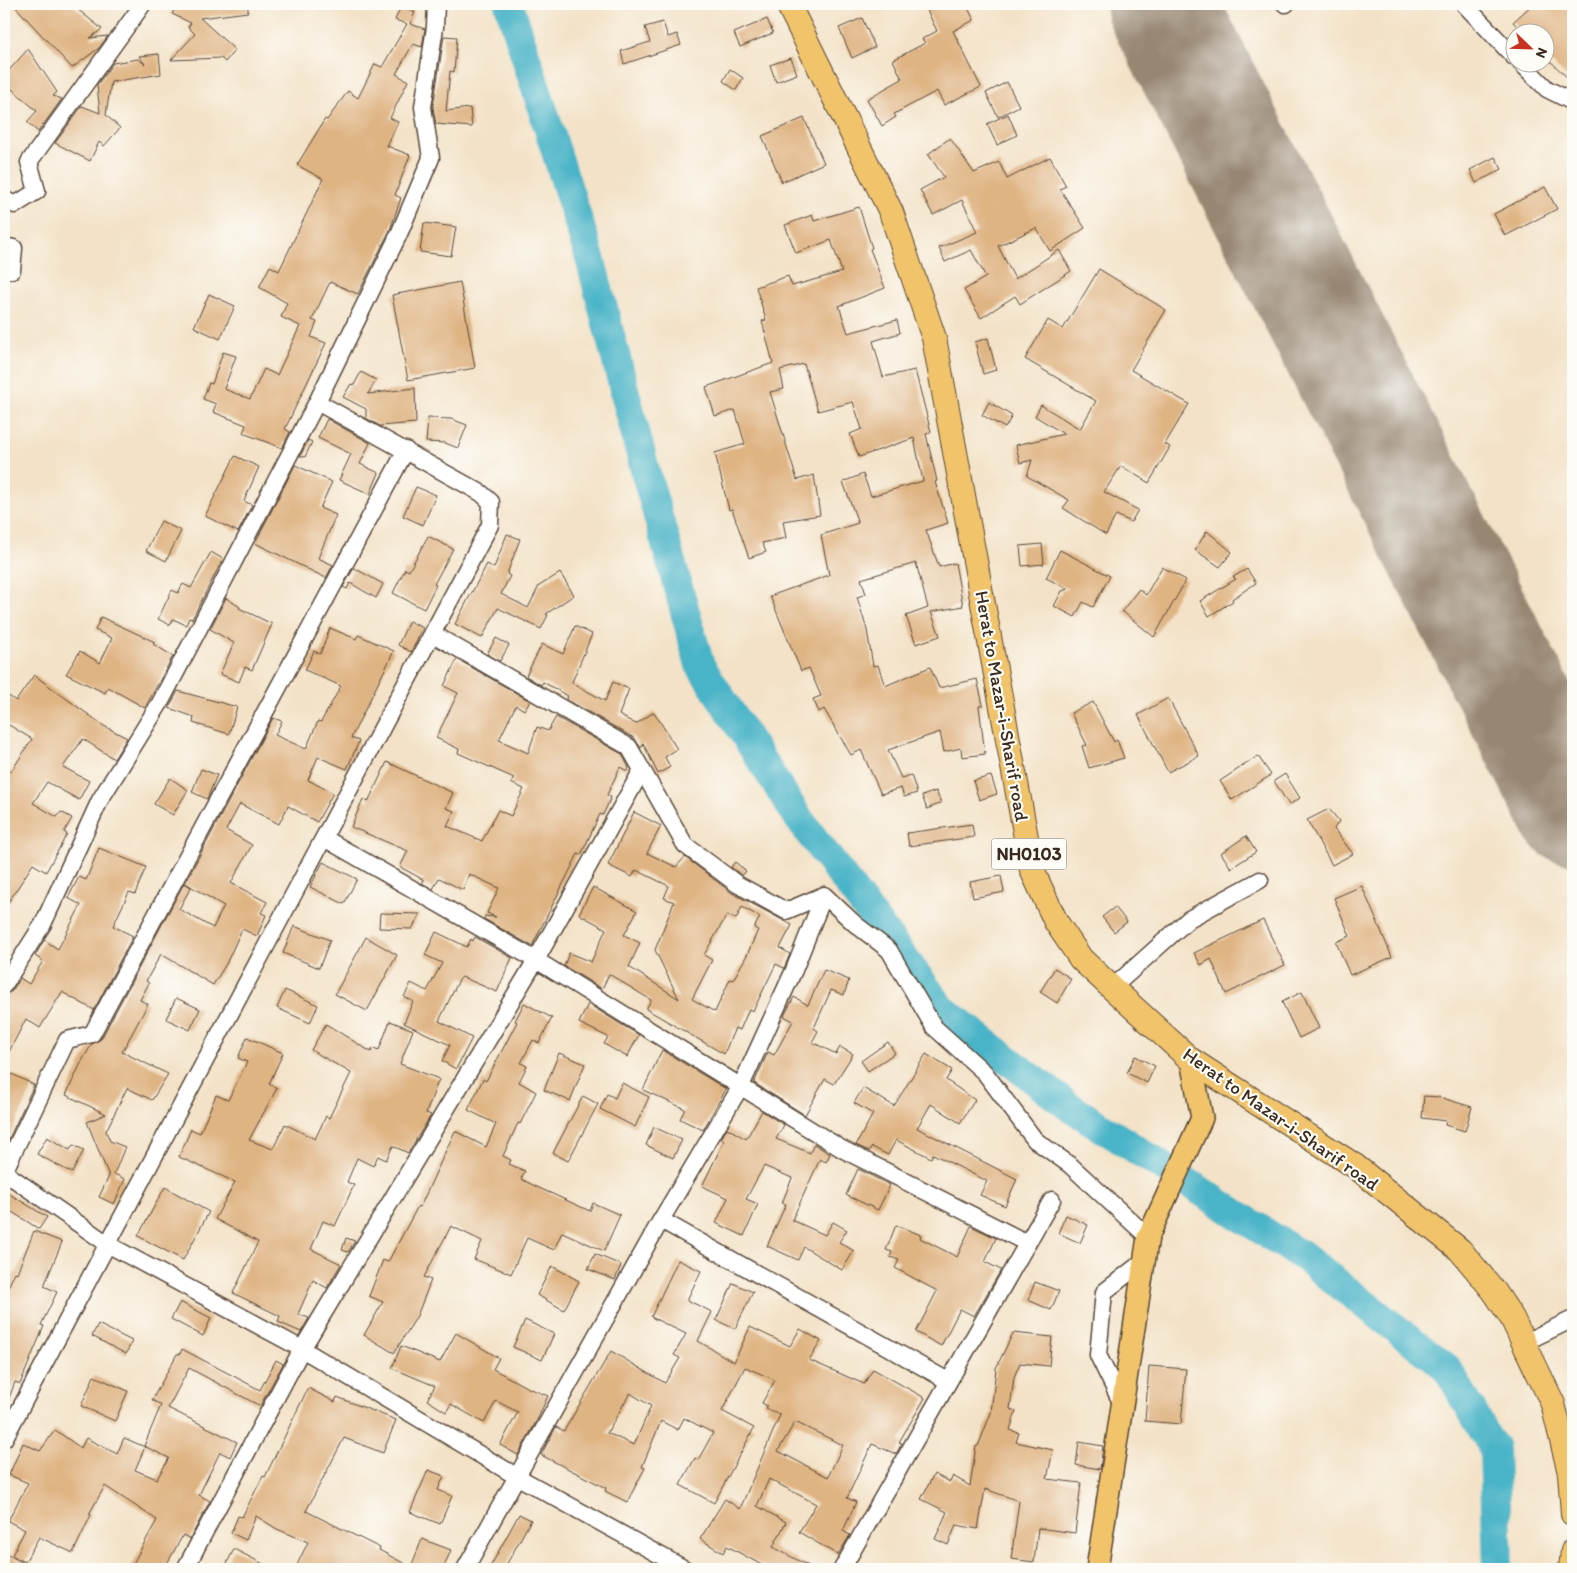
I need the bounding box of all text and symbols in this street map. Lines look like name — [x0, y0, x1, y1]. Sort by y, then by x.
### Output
north arrow — [1504, 22, 1554, 72]
text: N — [1532, 45, 1551, 61]
street label: Herat to Mazar-i-Sharif road — [970, 589, 1034, 824]
road number: NH0103 — [992, 839, 1066, 870]
street label: Herat to Mazar-i-Sharif road — [1179, 1042, 1384, 1196]

